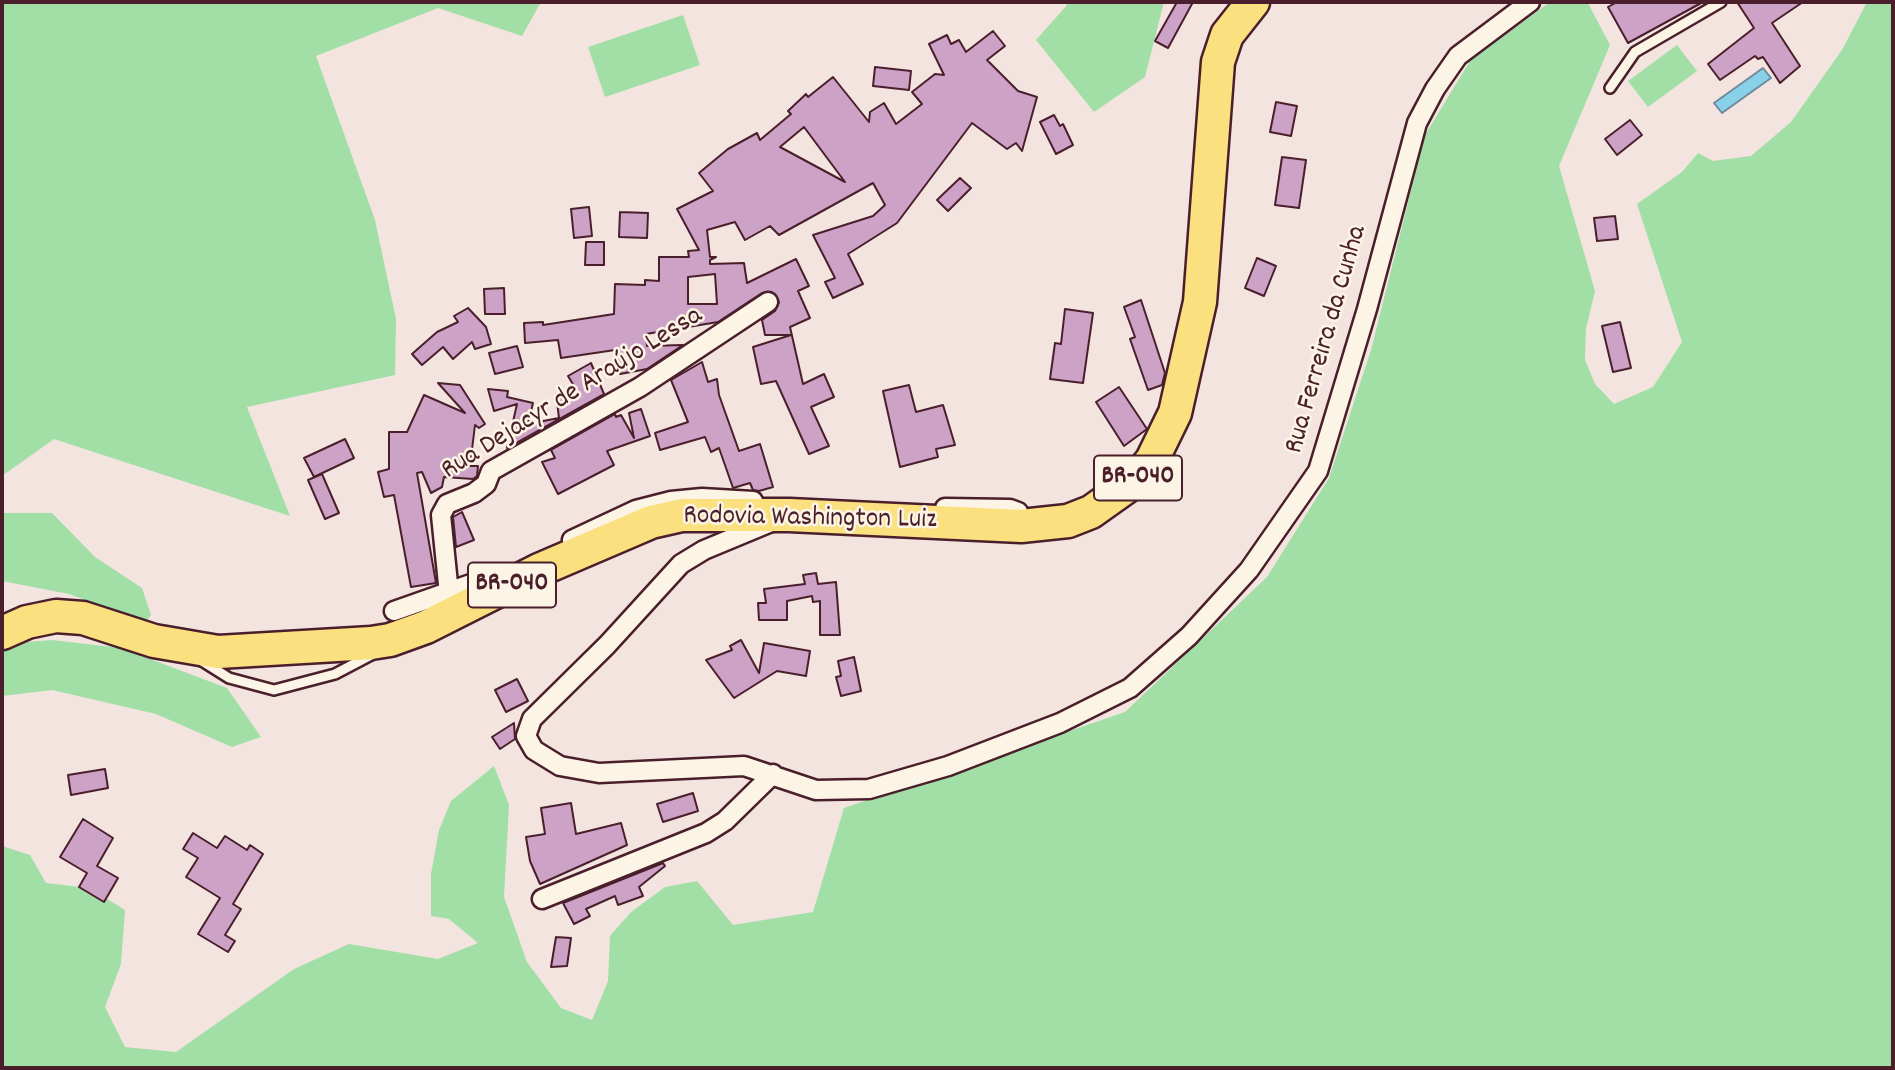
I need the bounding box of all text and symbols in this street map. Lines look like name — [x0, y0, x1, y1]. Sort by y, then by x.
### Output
street label: Rua Ferreira da Cunha — [1279, 222, 1377, 458]
street label: Rua Dejacyr de Araújo Lessa — [436, 301, 710, 489]
road number: BR-040 — [1094, 456, 1182, 500]
street label: Rodovia Washington Luiz — [683, 501, 937, 539]
road number: BR-040 — [468, 562, 556, 608]

